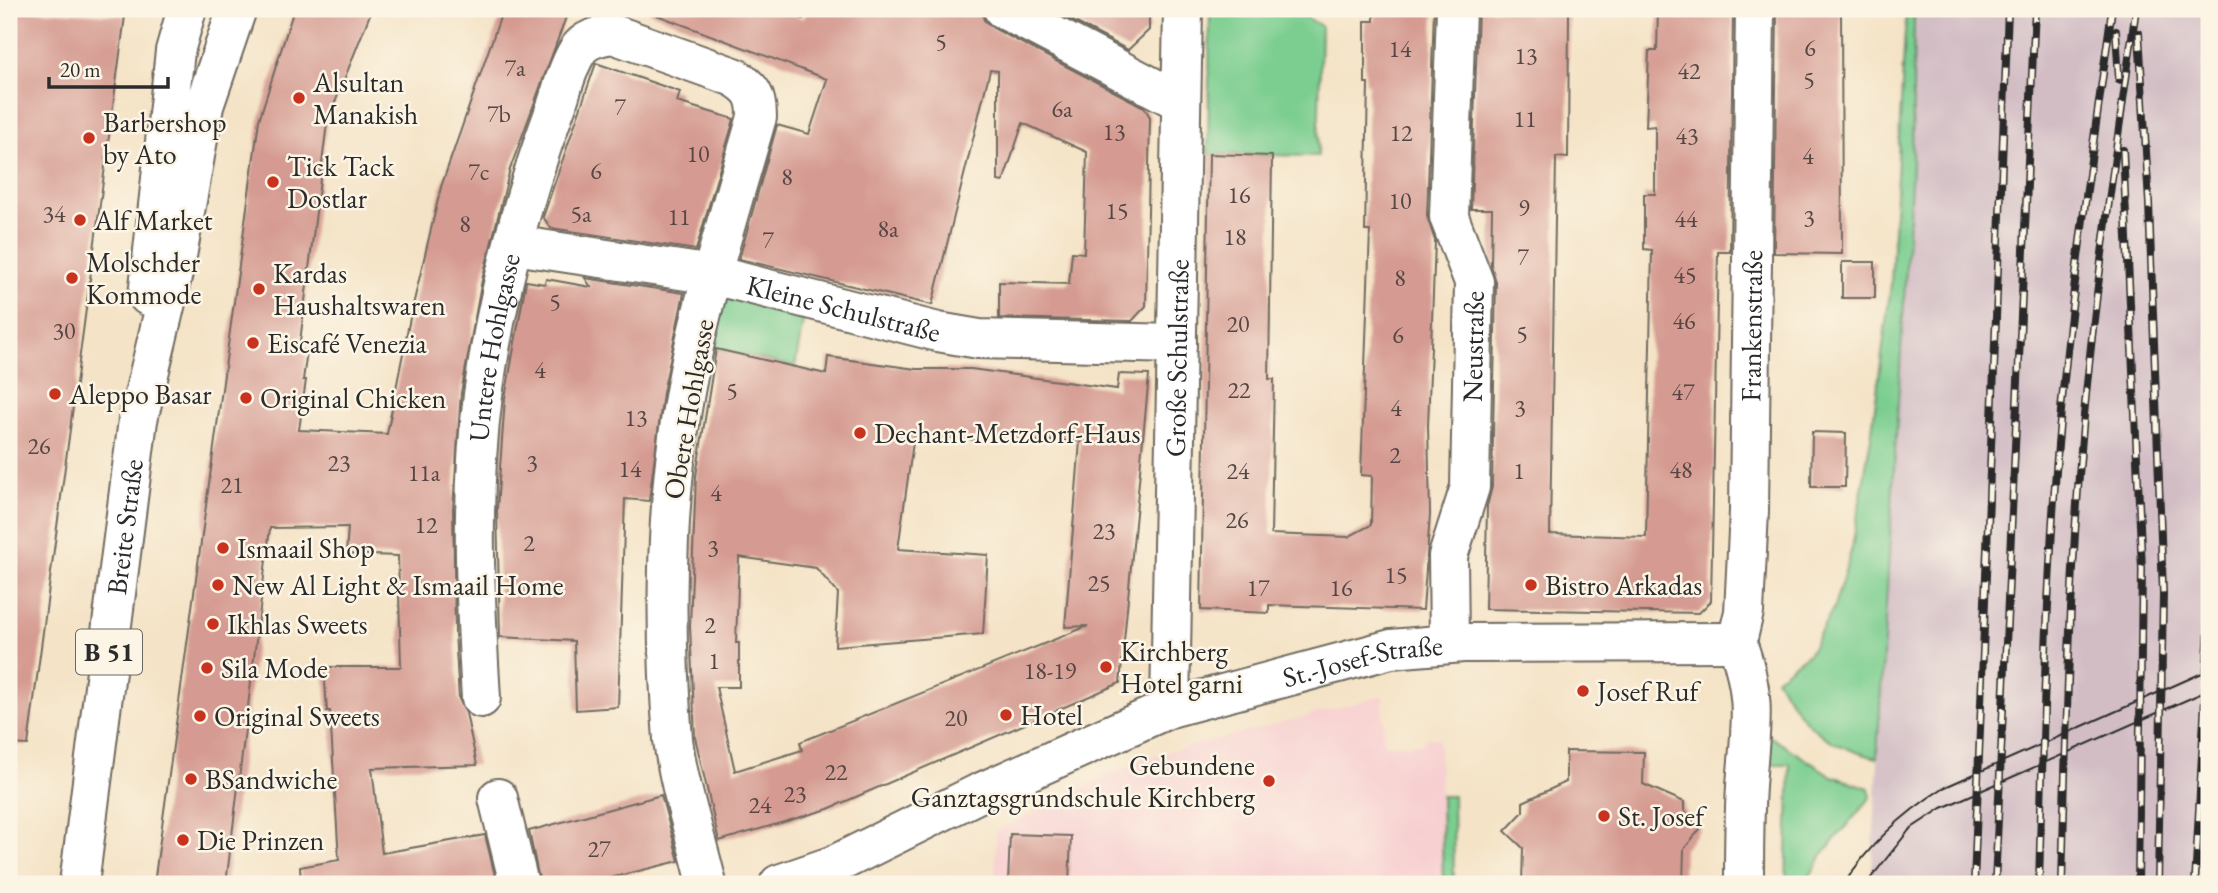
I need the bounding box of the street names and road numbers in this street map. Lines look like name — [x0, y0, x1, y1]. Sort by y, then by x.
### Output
street label: Untere Hohlgasse — [460, 249, 528, 443]
street label: Frankenstraße — [1732, 250, 1770, 402]
street label: Große Schulstraße — [1157, 259, 1196, 457]
street label: Kleine Schulstraße — [743, 266, 944, 350]
street label: Neustraße — [1454, 290, 1492, 402]
street label: Obere Hohlgasse — [654, 316, 722, 502]
street label: Breite Straße — [98, 457, 151, 597]
street label: St.-Josef-Straße — [1279, 627, 1444, 695]
road number: B 51 — [76, 630, 142, 674]

